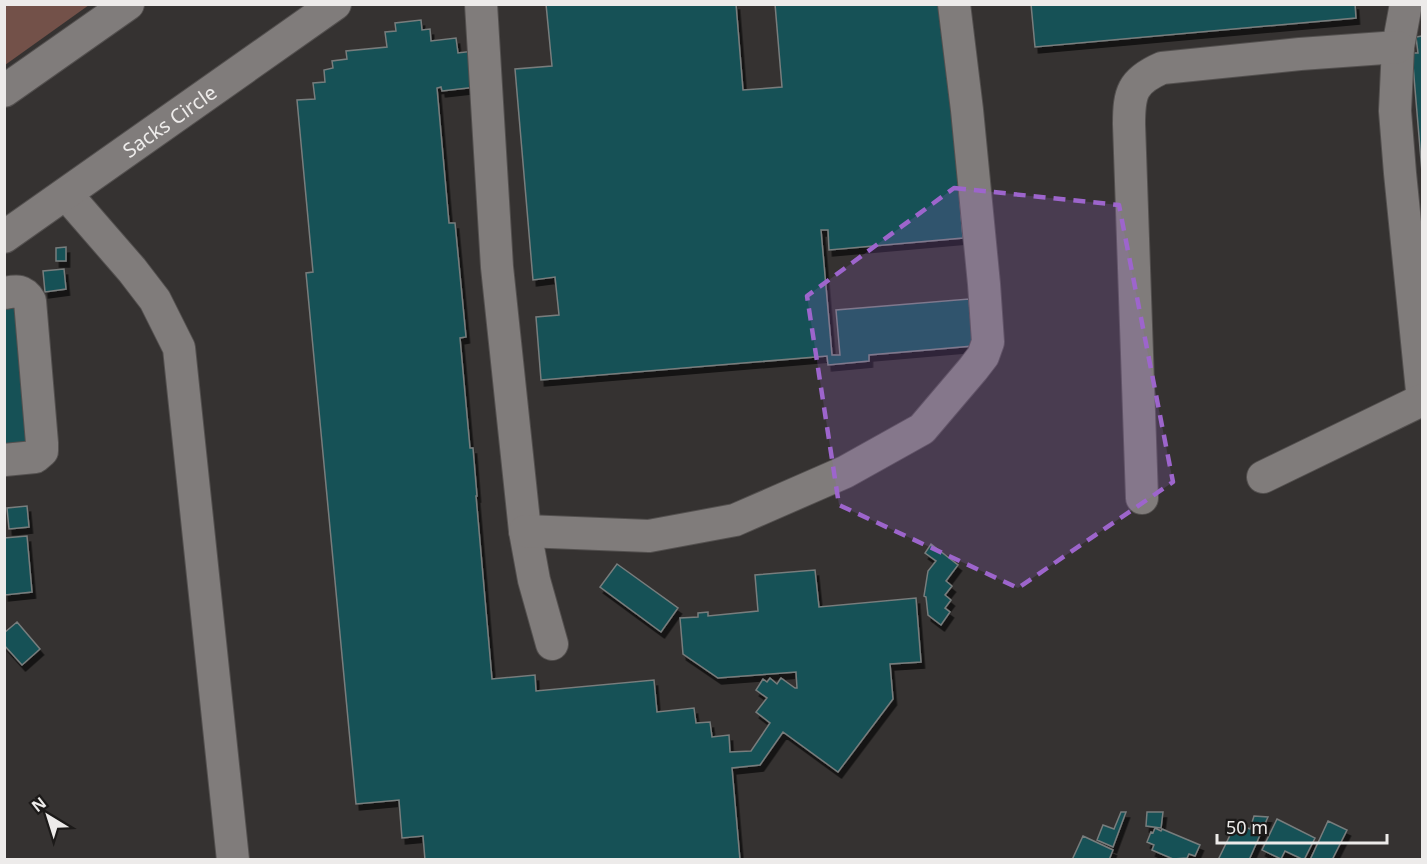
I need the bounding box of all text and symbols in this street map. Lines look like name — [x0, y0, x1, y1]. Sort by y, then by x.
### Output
street label: Sacks Circle — [117, 78, 222, 163]
north arrow — [18, 786, 78, 846]
text: N — [27, 792, 51, 817]
scale bar — [1217, 807, 1386, 845]
text: 50 m — [1226, 815, 1268, 839]

